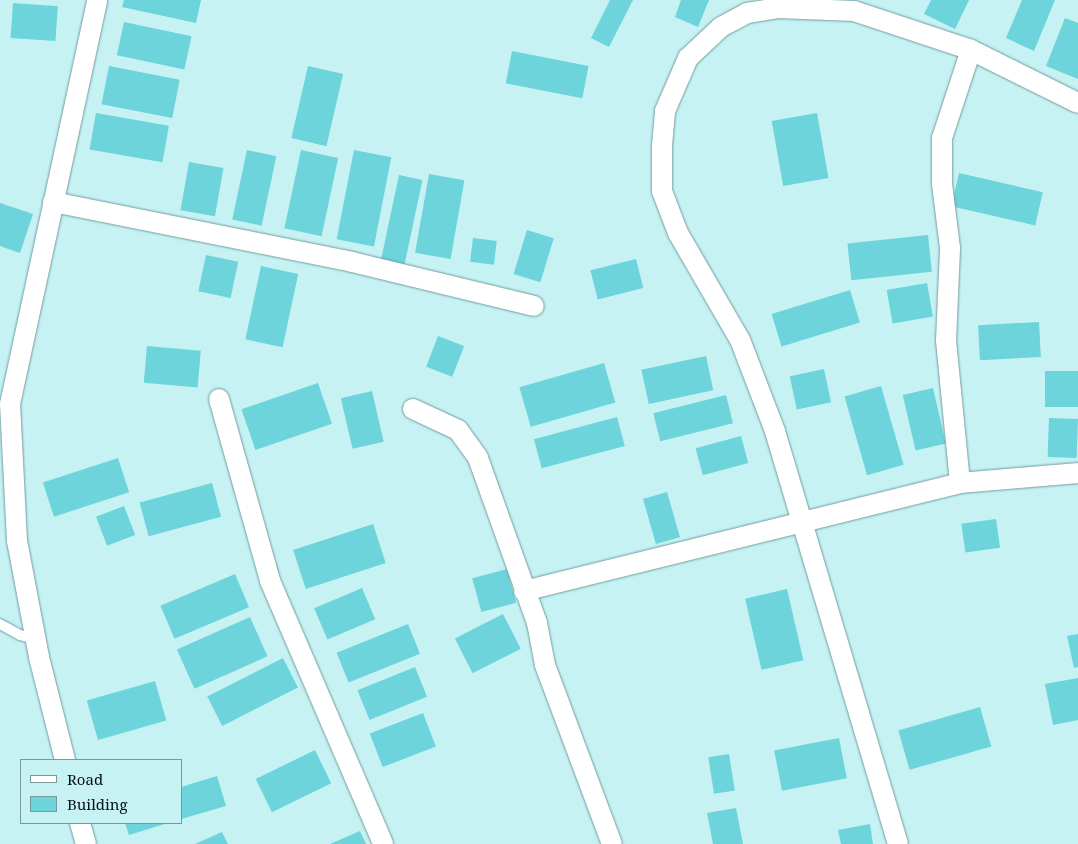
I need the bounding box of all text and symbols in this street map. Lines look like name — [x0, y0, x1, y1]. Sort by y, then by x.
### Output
legend — [20, 759, 182, 824]
text: Road — [67, 769, 103, 789]
text: Building — [67, 794, 128, 814]

